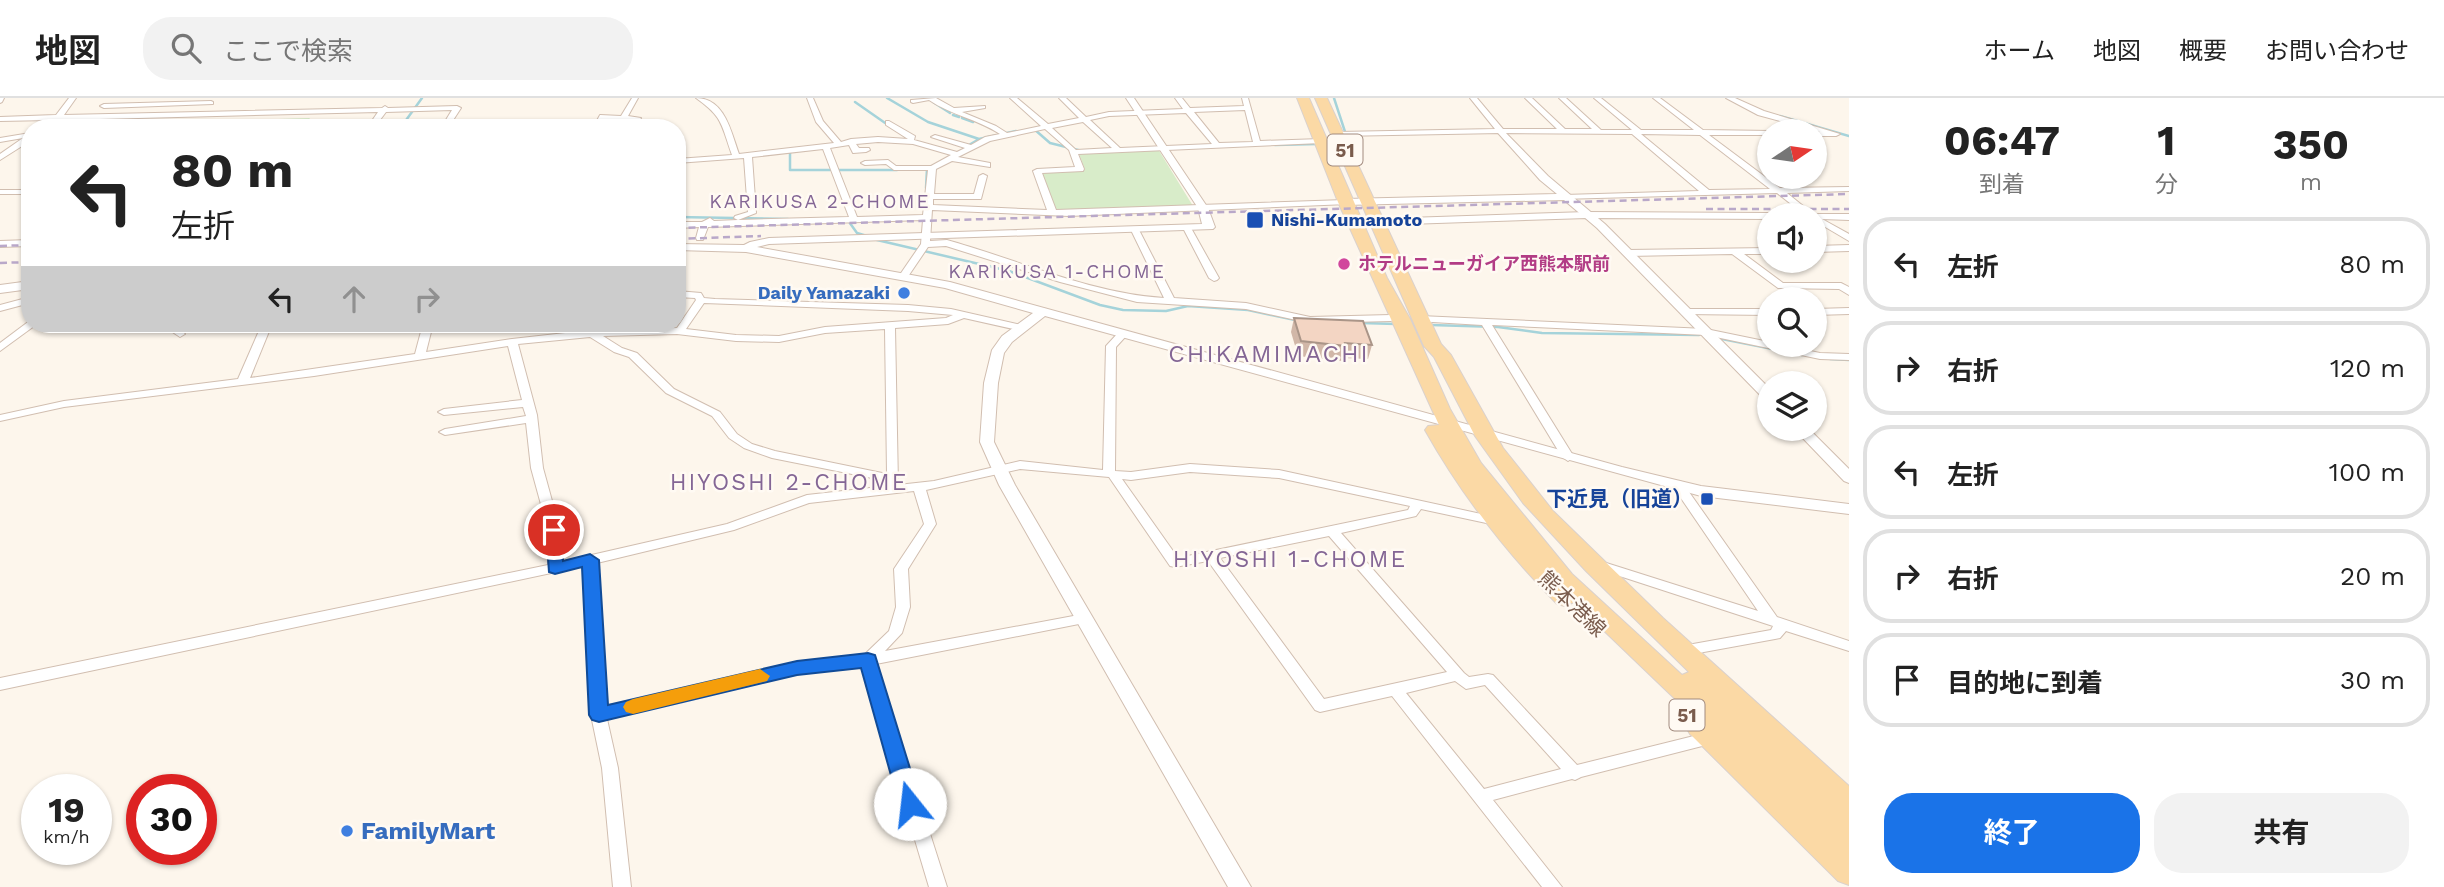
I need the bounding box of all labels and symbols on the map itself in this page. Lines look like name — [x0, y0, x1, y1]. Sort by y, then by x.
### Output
north arrow — [1757, 119, 1827, 189]
road number: 51 — [1328, 134, 1362, 166]
district label: KARIKUSA 2-CHOME — [709, 190, 931, 213]
place label: Nishi-Kumamoto — [1271, 209, 1422, 230]
marker: Nishi-Kumamoto — [1245, 210, 1265, 230]
place label: ホテルニューガイア西熊本駅前 — [1358, 253, 1610, 274]
marker: ホテルニューガイア西熊本駅前 — [1336, 256, 1352, 272]
district label: KARIKUSA 1-CHOME — [948, 260, 1166, 283]
place label: Daily Yamazaki — [758, 282, 890, 303]
marker: Daily Yamazaki — [896, 285, 912, 301]
district label: CHIKAMIMACHI — [1168, 340, 1370, 368]
district label: HIYOSHI 2-CHOME — [670, 469, 908, 496]
place label: 下近見（旧道） — [1546, 486, 1693, 511]
marker: 下近見（旧道） — [1699, 491, 1715, 507]
pin — [524, 500, 584, 560]
district label: HIYOSHI 1-CHOME — [1173, 546, 1407, 573]
street label: 熊本港線 — [1533, 565, 1611, 642]
road number: 51 — [1670, 700, 1704, 730]
position arrow — [873, 767, 947, 841]
speed limit sign: 30 — [126, 774, 217, 865]
place label: FamilyMart — [361, 817, 496, 845]
marker: FamilyMart — [339, 823, 355, 839]

